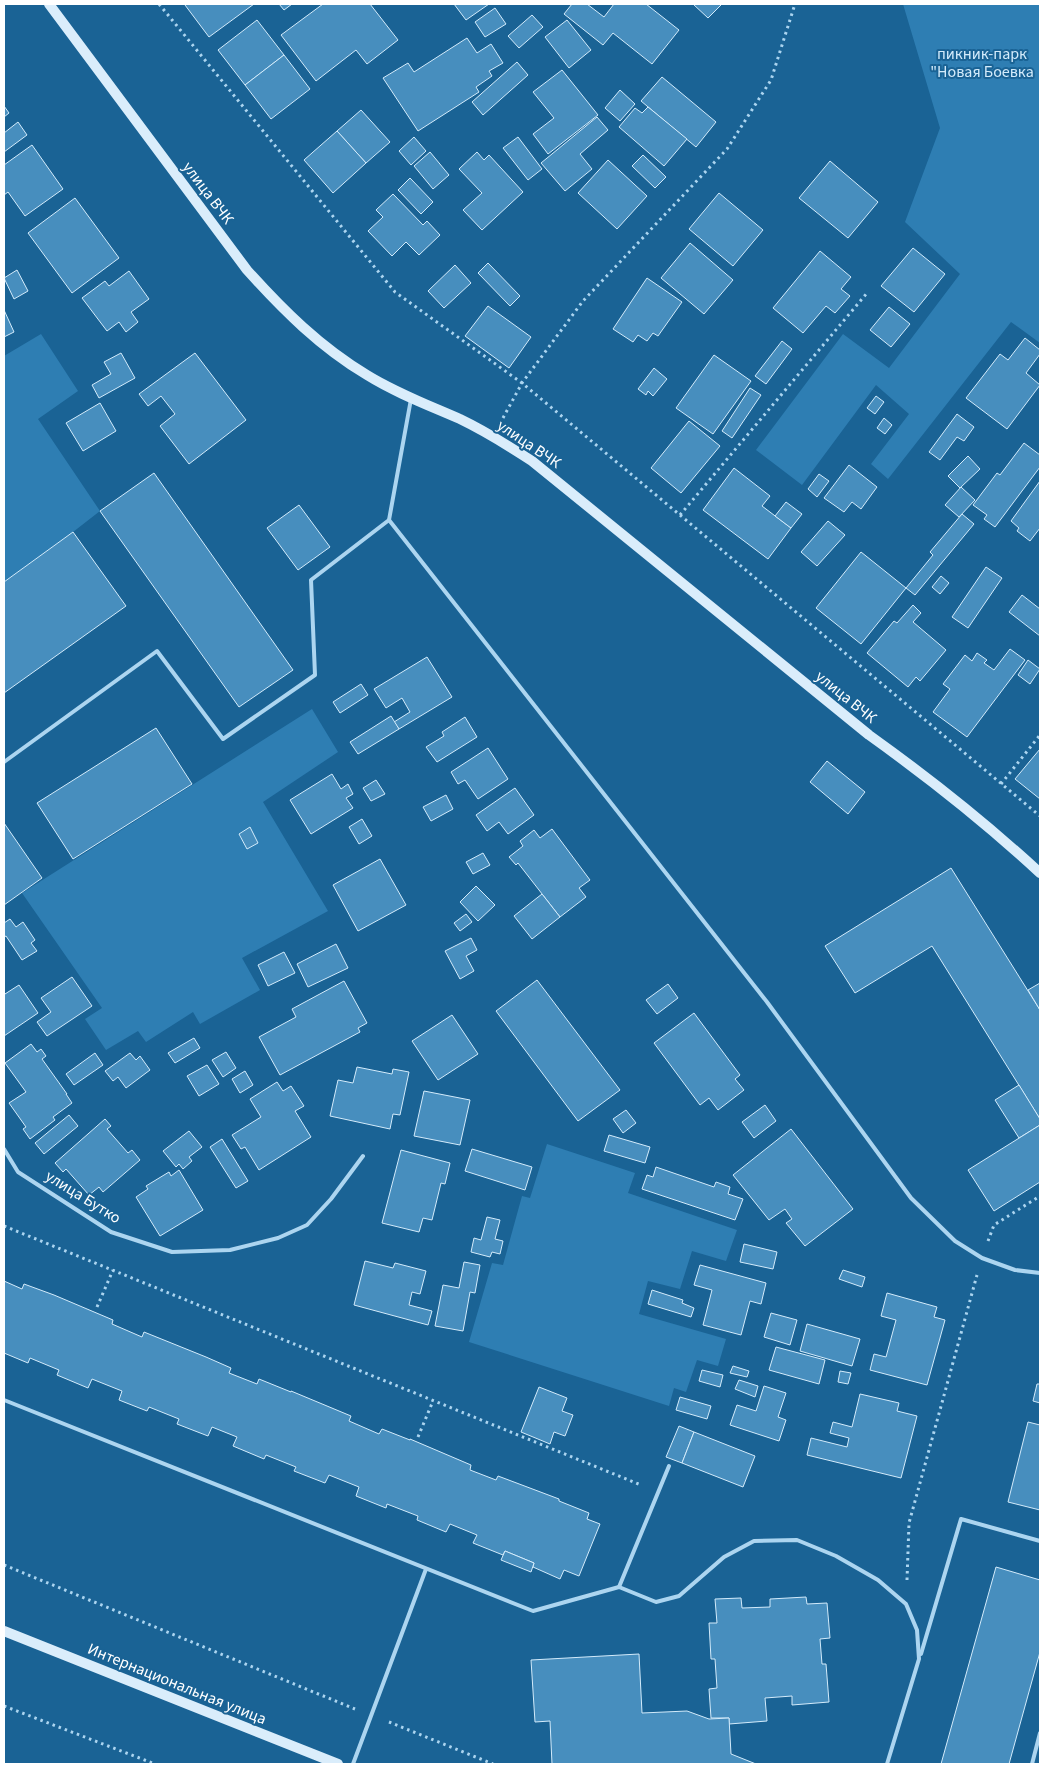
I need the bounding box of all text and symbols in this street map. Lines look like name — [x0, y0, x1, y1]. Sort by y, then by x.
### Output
park label: пикник-парк "Новая Боевка — [930, 43, 1034, 83]
street label: улица ВЧК — [177, 157, 239, 229]
street label: улица ВЧК — [493, 414, 566, 474]
street label: улица ВЧК — [811, 665, 882, 729]
street label: улица Бутко — [41, 1165, 125, 1229]
street label: Интернациональная улица — [84, 1638, 270, 1730]

